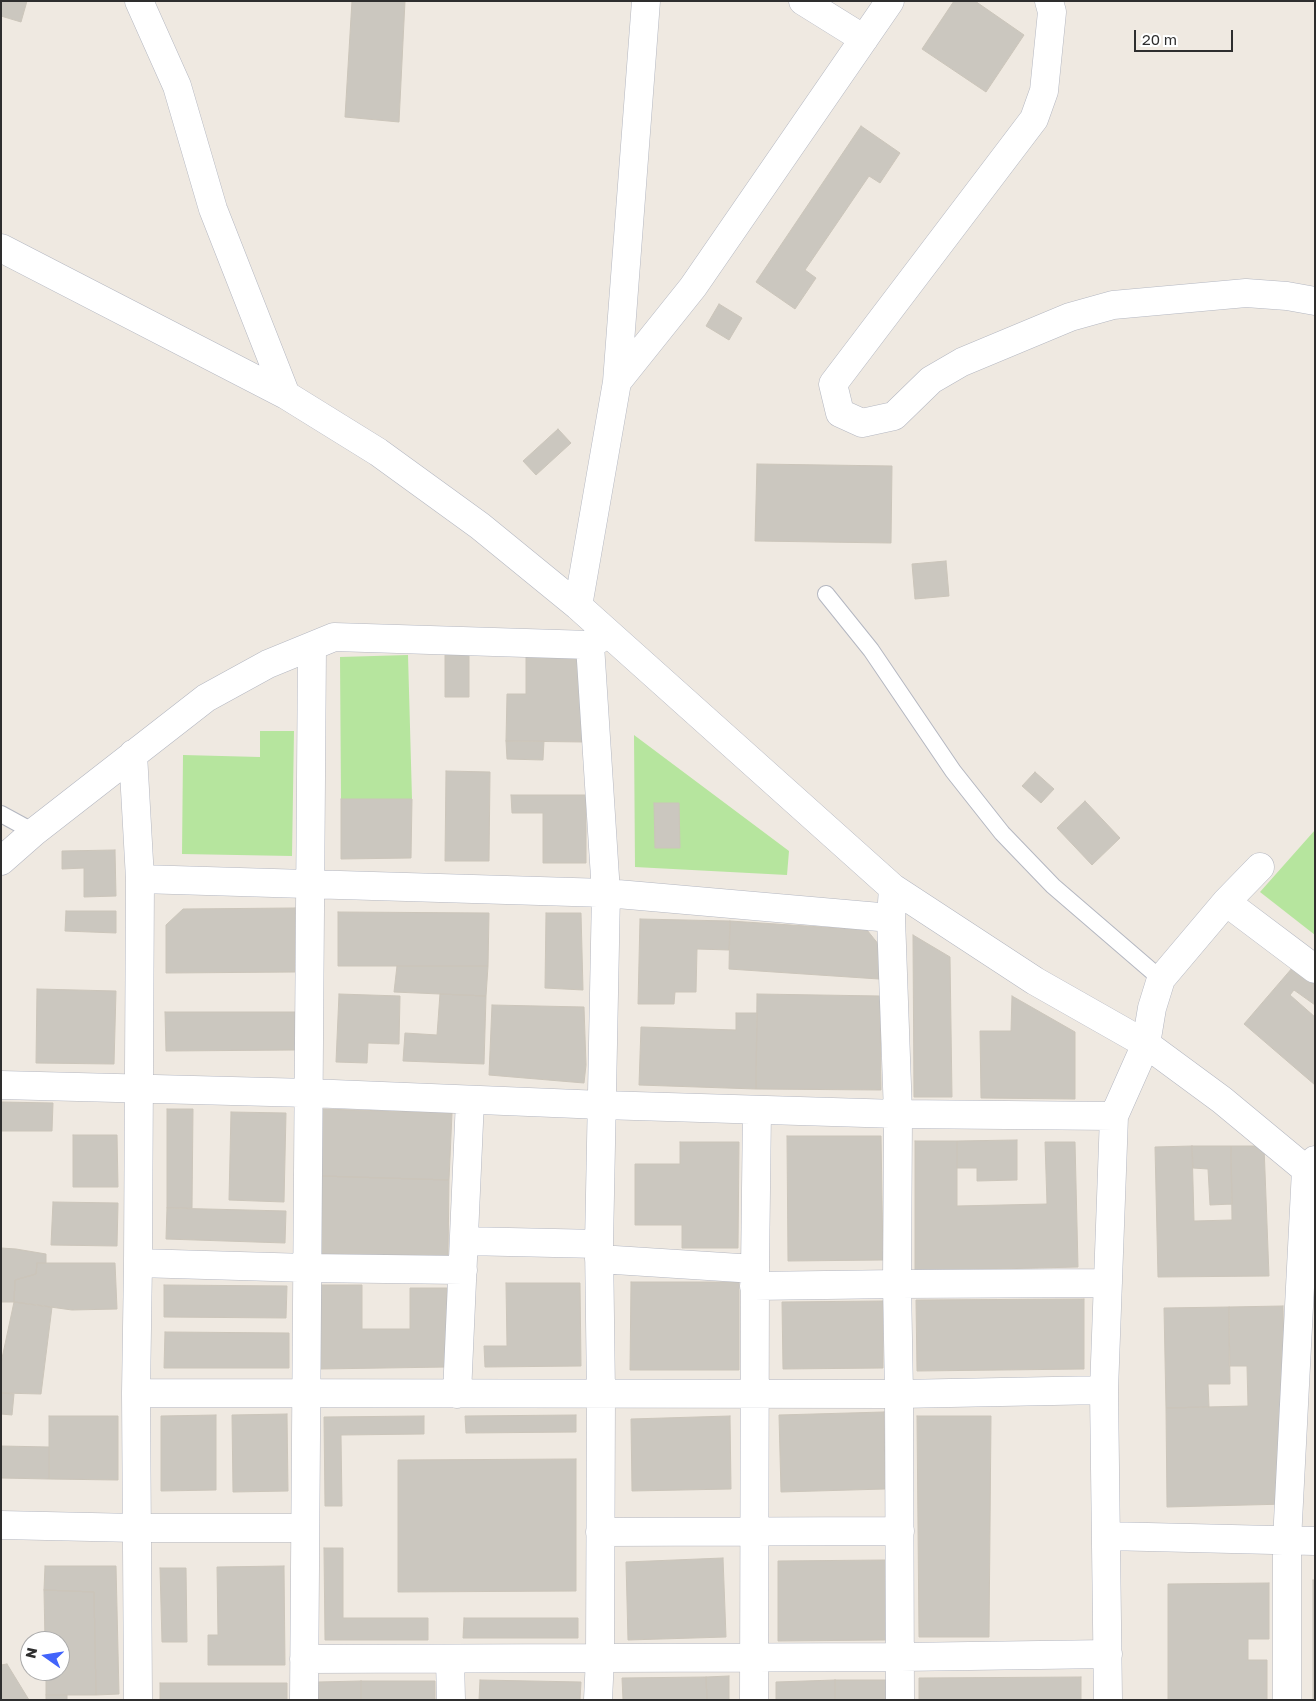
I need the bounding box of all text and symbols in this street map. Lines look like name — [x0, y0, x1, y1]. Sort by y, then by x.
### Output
scale bar — [1136, 20, 1235, 52]
text: 20 m — [1142, 30, 1177, 48]
north arrow — [20, 1631, 70, 1681]
text: N — [21, 1646, 40, 1660]

